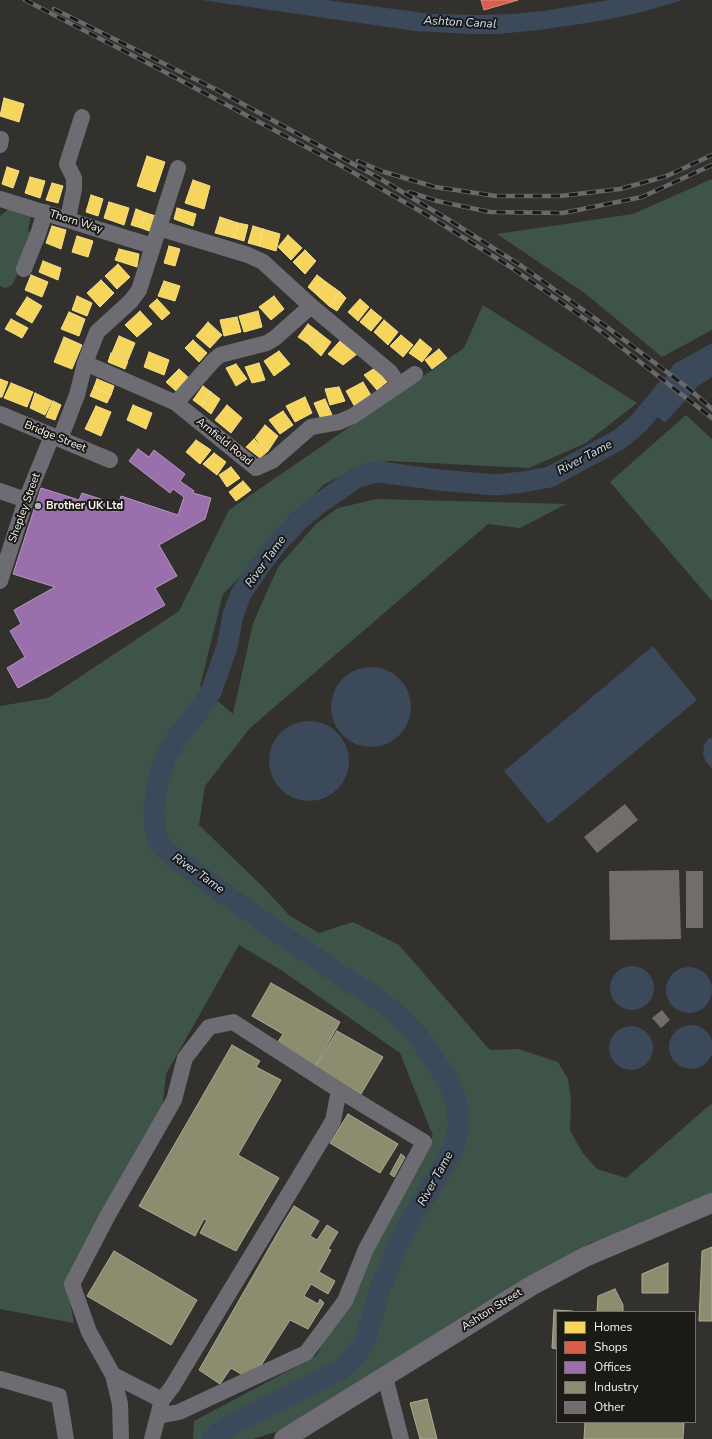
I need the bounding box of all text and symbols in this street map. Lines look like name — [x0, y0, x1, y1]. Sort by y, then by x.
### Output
water label: Ashton Canal — [423, 14, 497, 32]
street label: Thorn Way — [48, 208, 104, 236]
street label: Arnfield Road — [193, 415, 255, 469]
street label: Bridge Street — [22, 419, 88, 455]
water label: River Tame — [555, 438, 615, 478]
street label: Shepley Street — [6, 472, 44, 544]
place label: Brother UK Ltd — [46, 499, 123, 513]
marker: Brother UK Ltd — [33, 501, 43, 511]
water label: River Tame — [243, 534, 289, 590]
water label: River Tame — [169, 851, 227, 897]
water label: River Tame — [415, 1149, 457, 1209]
street label: Ashton Street — [459, 1286, 525, 1334]
legend — [556, 1311, 696, 1423]
text: Homes — [594, 1319, 632, 1335]
text: Shops — [594, 1339, 628, 1355]
text: Offices — [594, 1359, 631, 1375]
text: Industry — [594, 1379, 638, 1395]
text: Other — [594, 1399, 625, 1415]

